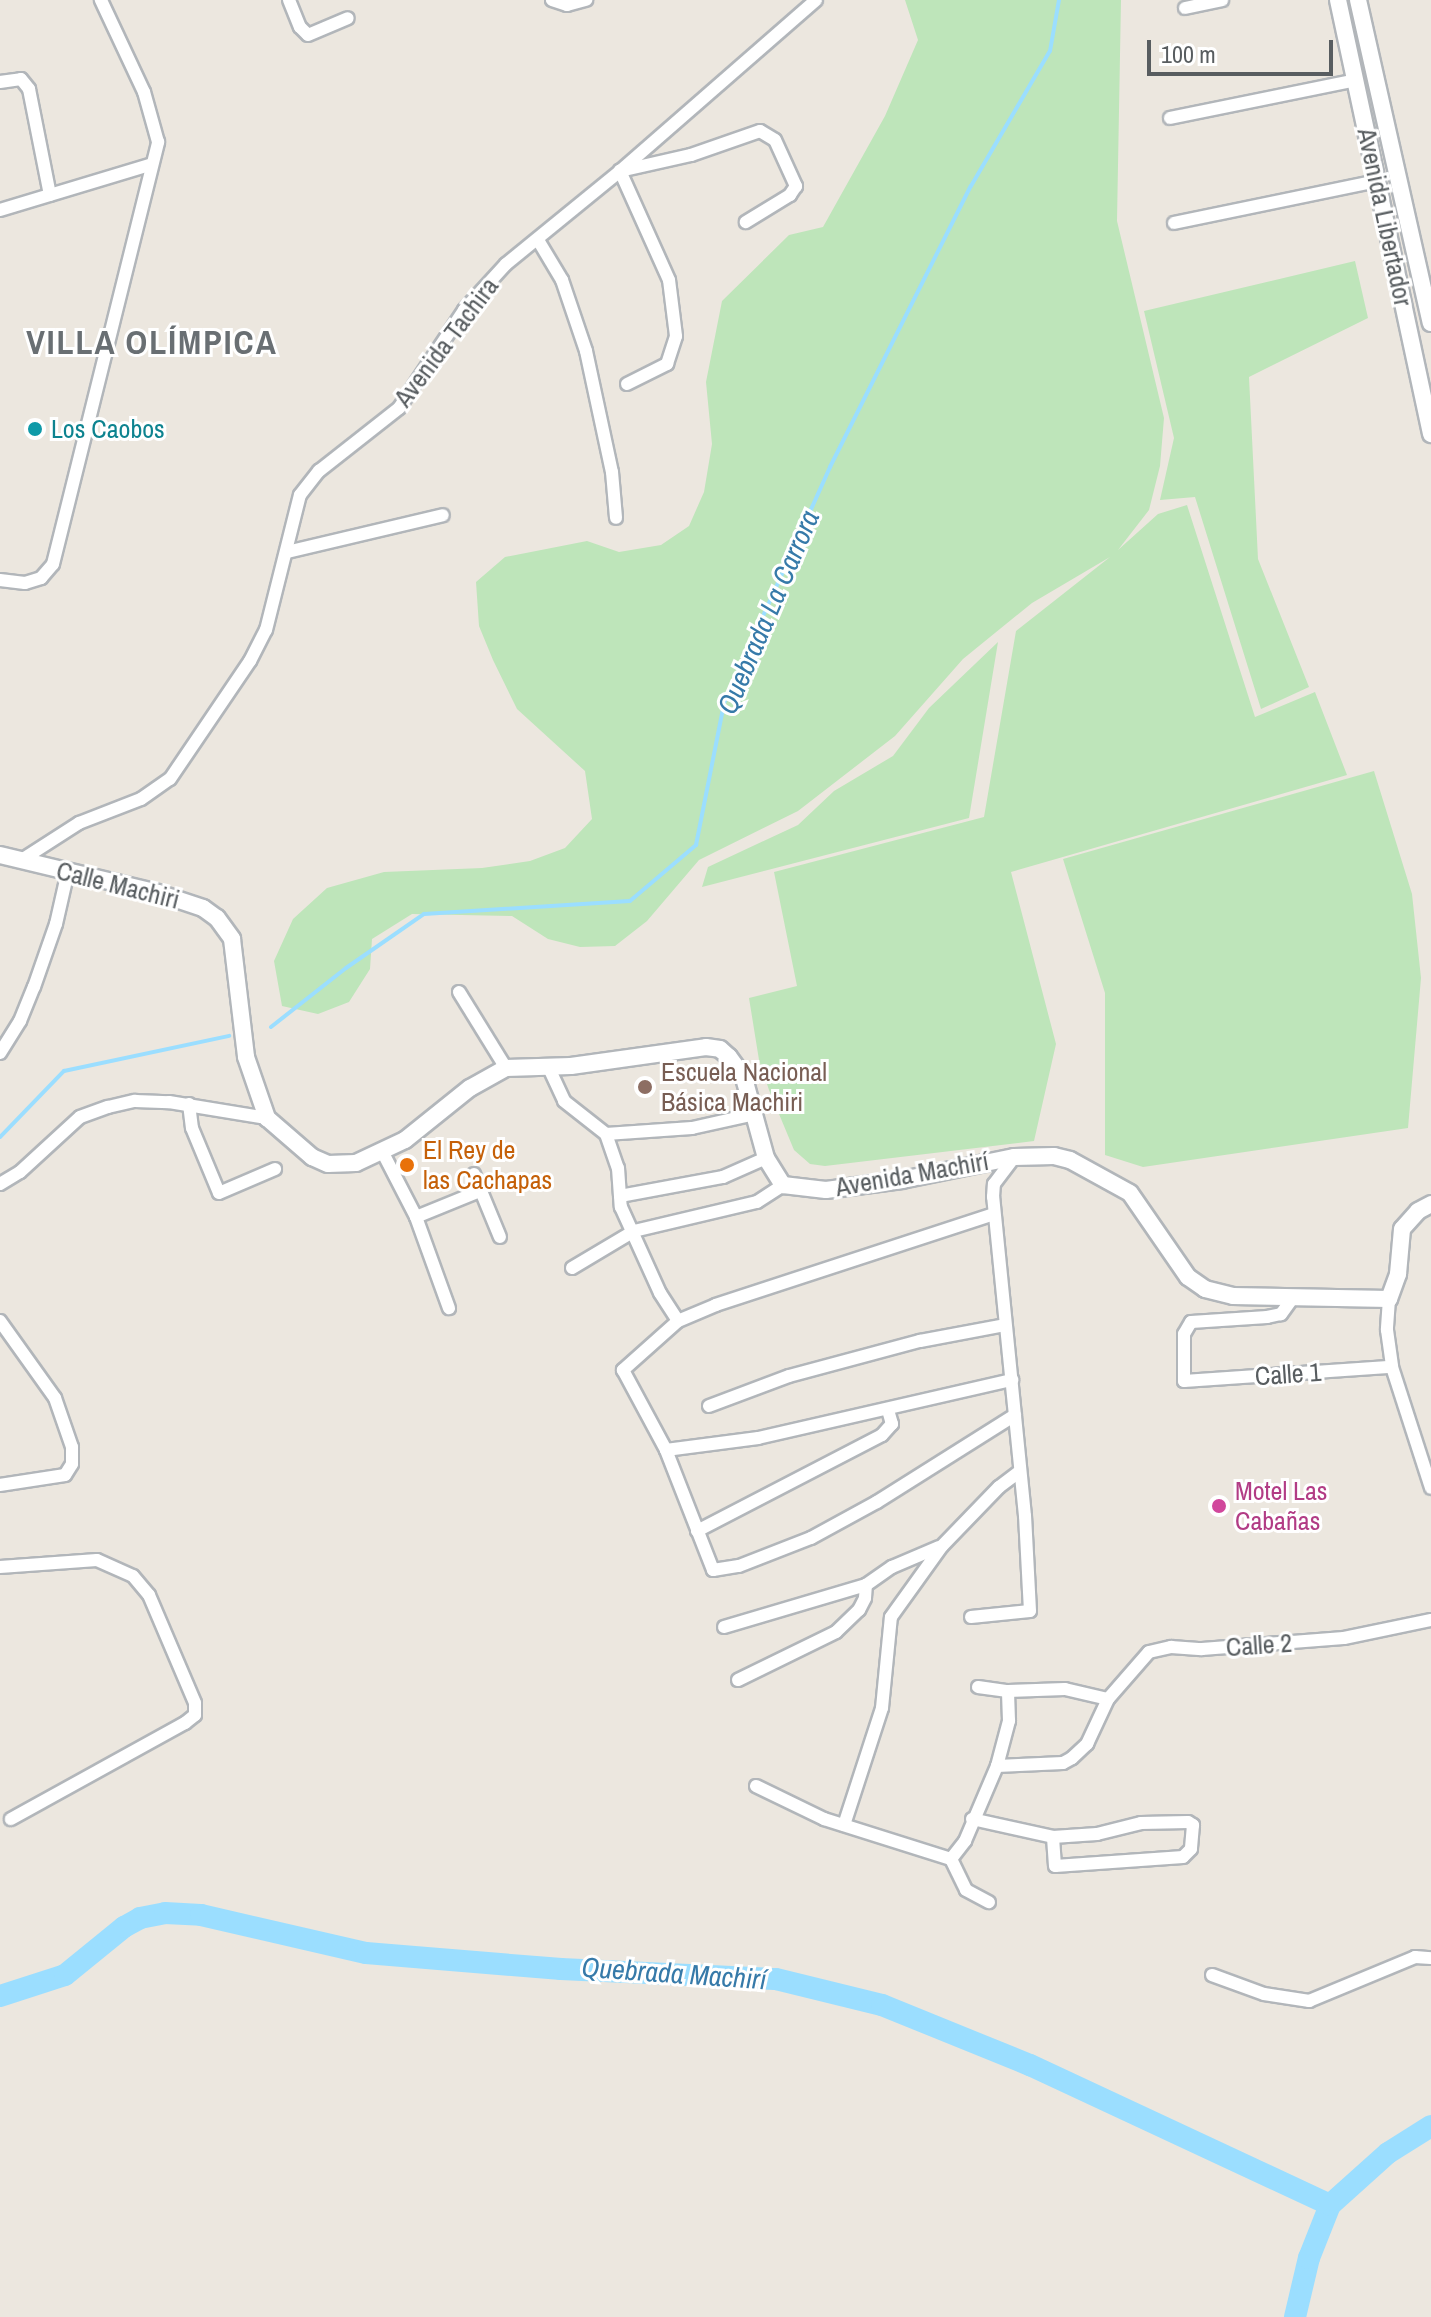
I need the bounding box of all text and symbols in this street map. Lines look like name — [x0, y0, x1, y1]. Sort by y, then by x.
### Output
scale bar — [1151, 24, 1337, 74]
text: 100 m — [1161, 38, 1216, 70]
street label: Avenida Libertador — [1351, 125, 1419, 309]
street label: Avenida Tachira — [387, 271, 505, 413]
district label: VILLA OLÍMPICA — [26, 323, 278, 363]
place label: Los Caobos — [51, 413, 165, 445]
marker: Los Caobos — [26, 420, 44, 438]
water label: Quebrada La Carrora — [710, 505, 826, 719]
street label: Calle Machiri — [53, 855, 183, 915]
place label: Escuela Nacional Básica Machiri — [661, 1056, 827, 1118]
marker: Escuela Nacional Básica Machiri — [636, 1078, 654, 1096]
place label: El Rey de las Cachapas — [423, 1134, 552, 1196]
street label: Avenida Machirí — [833, 1145, 991, 1203]
marker: El Rey de las Cachapas — [398, 1156, 416, 1174]
street label: Calle 1 — [1254, 1356, 1322, 1392]
place label: Motel Las Cabañas — [1235, 1475, 1327, 1536]
marker: Motel Las Cabañas — [1210, 1497, 1228, 1515]
street label: Calle 2 — [1225, 1627, 1293, 1663]
water label: Quebrada Machirí — [581, 1950, 767, 1996]

